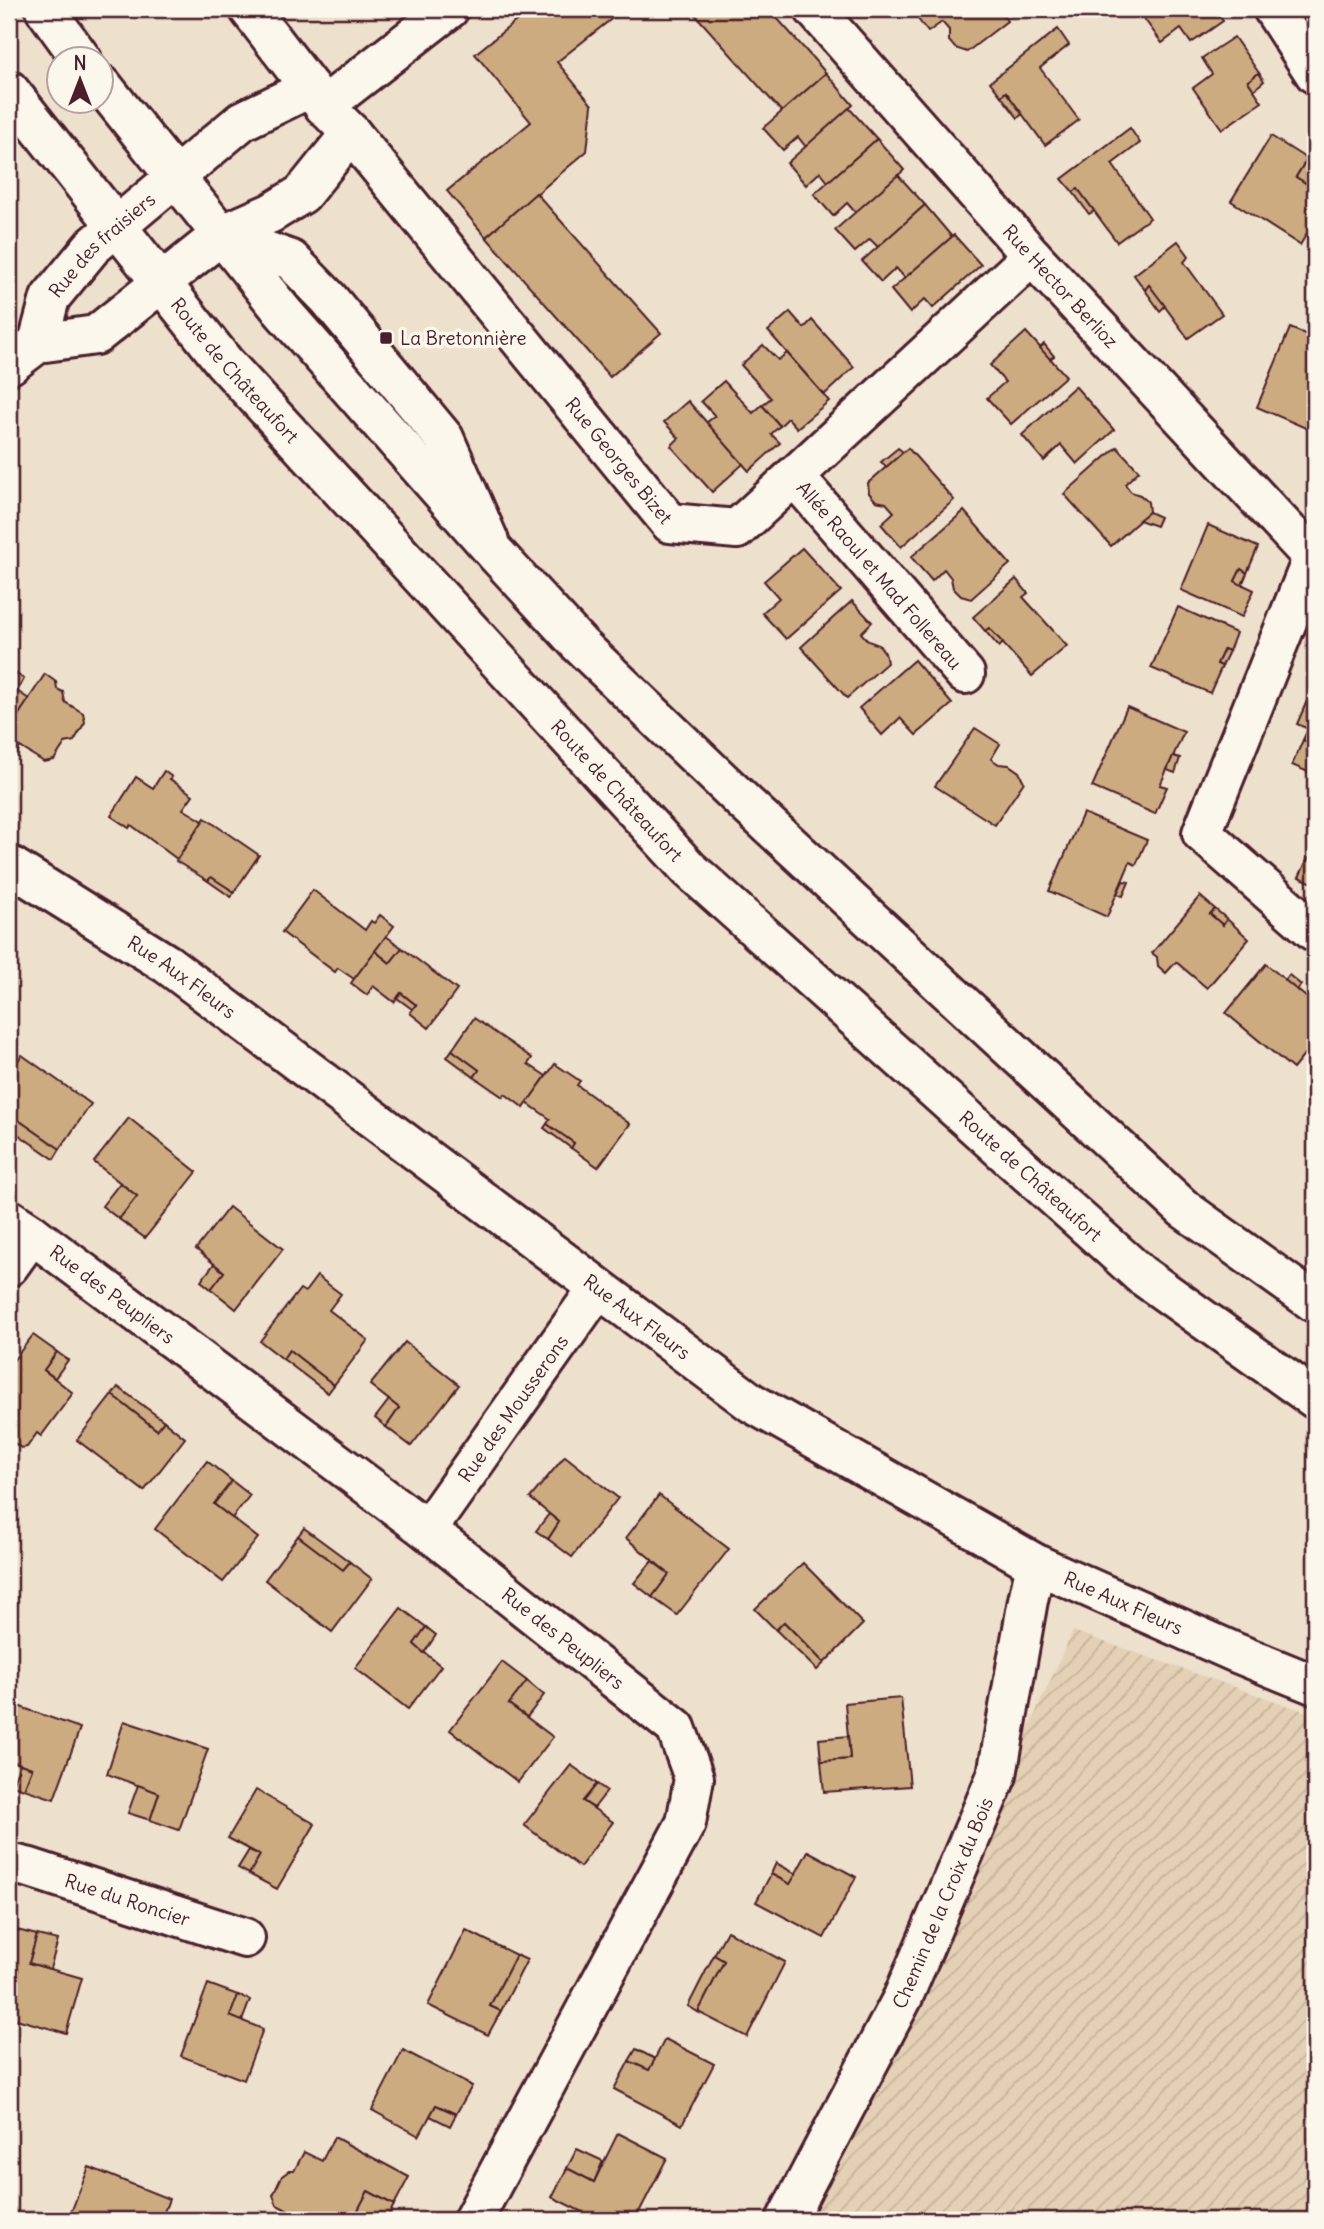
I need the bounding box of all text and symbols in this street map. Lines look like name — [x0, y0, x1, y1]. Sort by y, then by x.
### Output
north arrow — [46, 46, 116, 116]
text: N — [73, 51, 87, 75]
street label: Rue des fraisiers — [43, 187, 160, 303]
street label: Rue Hector Berlioz — [998, 220, 1123, 353]
street label: Route de Châteaufort — [166, 293, 304, 448]
place label: La Bretonnière — [400, 326, 526, 350]
marker: La Bretonnière — [378, 330, 394, 346]
street label: Rue Georges Bizet — [560, 393, 678, 529]
street label: Allée Raoul et Mad Follereau — [792, 476, 967, 674]
street label: Route de Châteaufort — [546, 714, 688, 866]
street label: Rue Aux Fleurs — [123, 930, 241, 1024]
street label: Route de Châteaufort — [954, 1105, 1107, 1246]
street label: Rue des Peupliers — [45, 1240, 180, 1349]
street label: Rue Aux Fleurs — [579, 1269, 695, 1365]
street label: Rue des Mousserons — [453, 1330, 573, 1487]
street label: Rue Aux Fleurs — [1060, 1566, 1187, 1640]
street label: Rue des Peupliers — [497, 1582, 629, 1694]
street label: Chemin de la Croix du Bois — [887, 1794, 998, 2013]
street label: Rue du Roncier — [62, 1868, 193, 1931]

